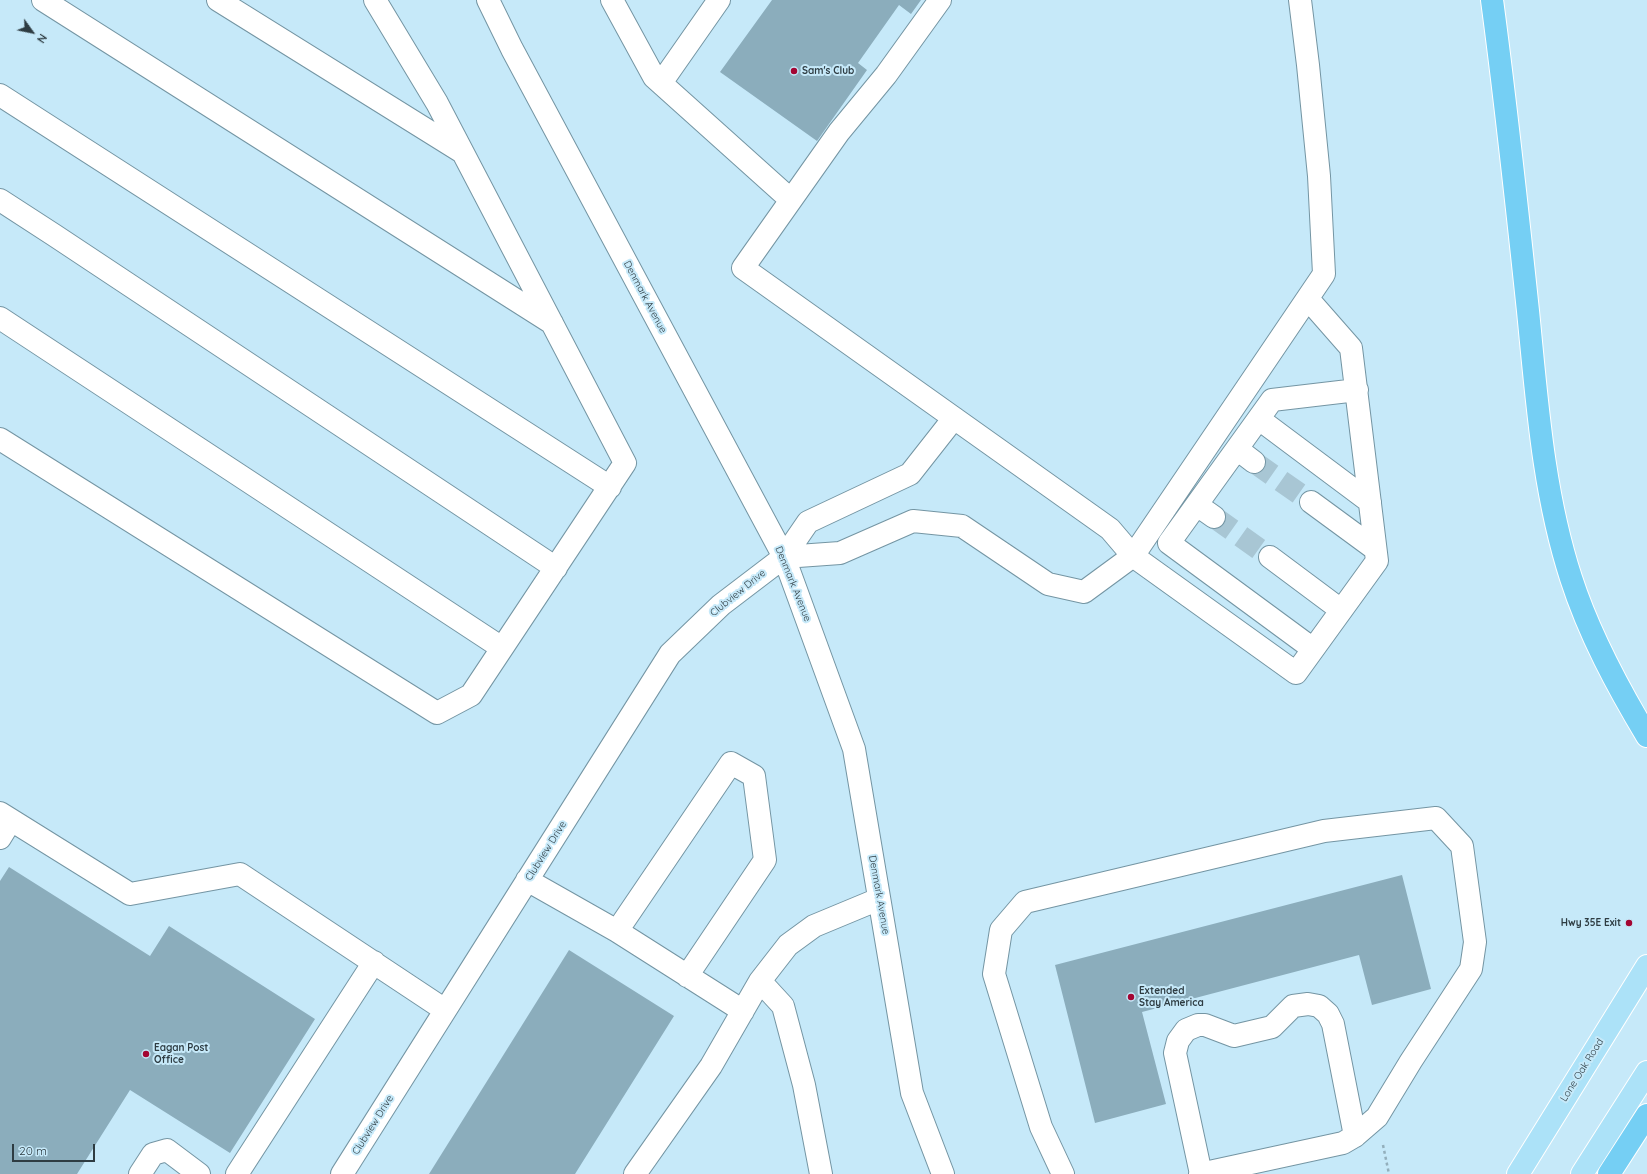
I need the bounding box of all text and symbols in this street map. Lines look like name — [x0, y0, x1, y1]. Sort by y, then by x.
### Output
north arrow — [12, 12, 52, 52]
text: N — [34, 31, 50, 46]
place label: Sam's Club — [802, 65, 854, 77]
marker: Sam's Club — [789, 66, 799, 76]
street label: Denmark Avenue — [621, 259, 669, 335]
street label: Denmark Avenue — [772, 545, 814, 623]
street label: Clubview Drive — [708, 567, 768, 619]
street label: Clubview Drive — [523, 819, 569, 883]
street label: Denmark Avenue — [866, 855, 892, 935]
place label: Hwy 35E Exit — [1561, 917, 1621, 929]
marker: Hwy 35E Exit — [1624, 918, 1634, 928]
place label: Extended Stay America — [1139, 985, 1204, 1008]
marker: Extended Stay America — [1126, 992, 1136, 1002]
street label: Lone Oak Road — [1558, 1036, 1606, 1104]
place label: Eagan Post Office — [154, 1042, 208, 1066]
marker: Eagan Post Office — [141, 1049, 151, 1059]
street label: Clubview Drive — [350, 1093, 396, 1157]
scale bar — [14, 1136, 97, 1162]
text: 20 m — [19, 1143, 47, 1158]

